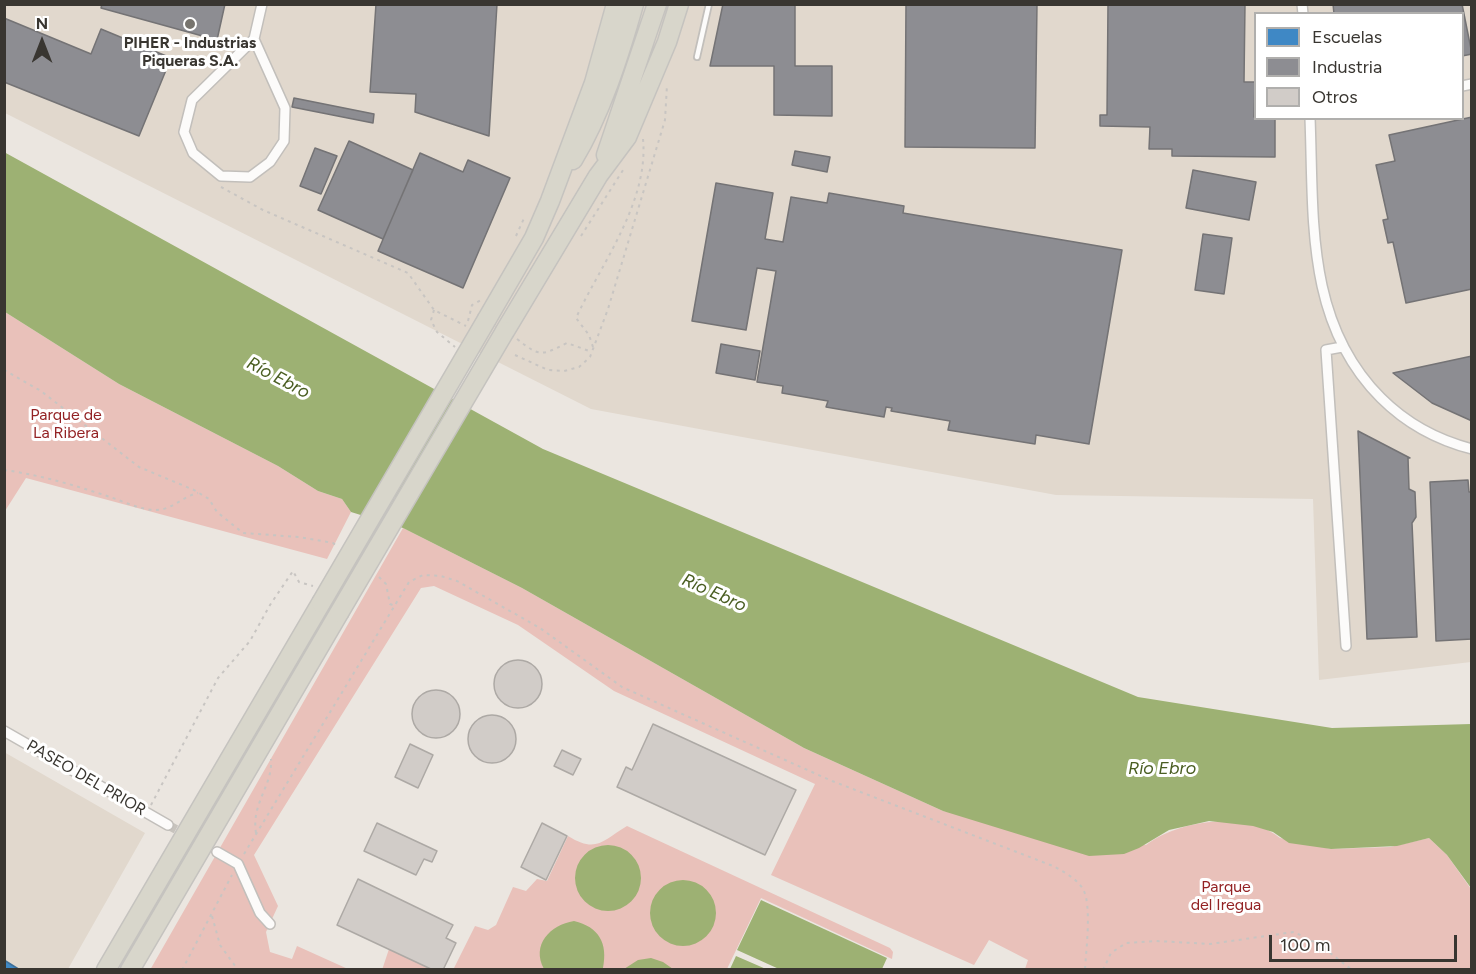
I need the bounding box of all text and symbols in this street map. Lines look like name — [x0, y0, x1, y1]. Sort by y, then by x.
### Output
north arrow — [12, 12, 72, 72]
legend — [1254, 12, 1464, 120]
text: N — [36, 14, 48, 33]
marker: PIHER - Industrias Piqueras S.A. — [183, 17, 197, 31]
text: Escuelas — [1312, 26, 1382, 48]
place label: PIHER - Industrias Piqueras S.A. — [124, 33, 256, 71]
text: Industria — [1312, 56, 1382, 78]
text: Otros — [1312, 86, 1358, 108]
water label: Río Ebro — [243, 352, 313, 404]
park label: Parque de La Ribera — [30, 405, 102, 443]
water label: Río Ebro — [678, 569, 750, 617]
street label: PASEO DEL PRIOR — [23, 736, 149, 820]
water label: Río Ebro — [1128, 758, 1196, 780]
park label: Parque del Iregua — [1191, 877, 1261, 915]
scale bar — [1272, 923, 1460, 961]
text: 100 m — [1280, 934, 1330, 956]

